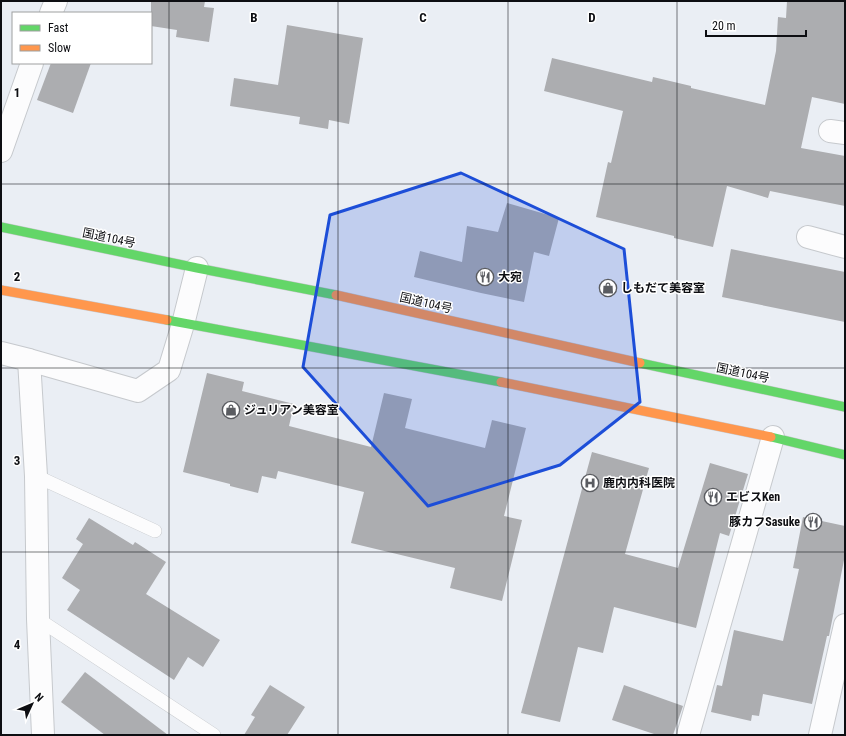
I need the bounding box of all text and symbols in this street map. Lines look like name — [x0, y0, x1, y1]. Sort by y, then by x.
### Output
text: B — [250, 10, 258, 25]
text: C — [419, 10, 427, 25]
text: D — [588, 10, 596, 25]
legend — [12, 12, 152, 64]
scale bar — [706, 12, 806, 38]
text: 20 m — [712, 19, 736, 33]
text: Fast — [48, 21, 69, 35]
text: Slow — [48, 41, 71, 55]
text: 1 — [14, 85, 20, 100]
street label: 国道104号 — [81, 226, 137, 250]
restaurant icon: 大宛 — [475, 267, 495, 287]
text: 2 — [14, 269, 21, 284]
place label: 大宛 — [498, 270, 522, 284]
shop icon: しもだて美容室 — [598, 278, 618, 298]
place label: しもだて美容室 — [621, 281, 705, 295]
street label: 国道104号 — [398, 290, 454, 316]
street label: 国道104号 — [715, 361, 771, 385]
shop icon: ジュリアン美容室 — [221, 400, 241, 420]
place label: ジュリアン美容室 — [244, 403, 339, 417]
text: 3 — [14, 453, 20, 468]
hospital icon: 鹿内内科医院 — [580, 473, 600, 493]
place label: 鹿内内科医院 — [603, 476, 675, 490]
restaurant icon: エビスKen — [703, 487, 723, 507]
place label: エビスKen — [726, 490, 780, 504]
restaurant icon: 豚カフSasuke — [803, 512, 823, 532]
place label: 豚カフSasuke — [729, 515, 800, 529]
text: 4 — [14, 637, 21, 652]
north arrow — [12, 684, 52, 724]
text: N — [32, 690, 46, 705]

